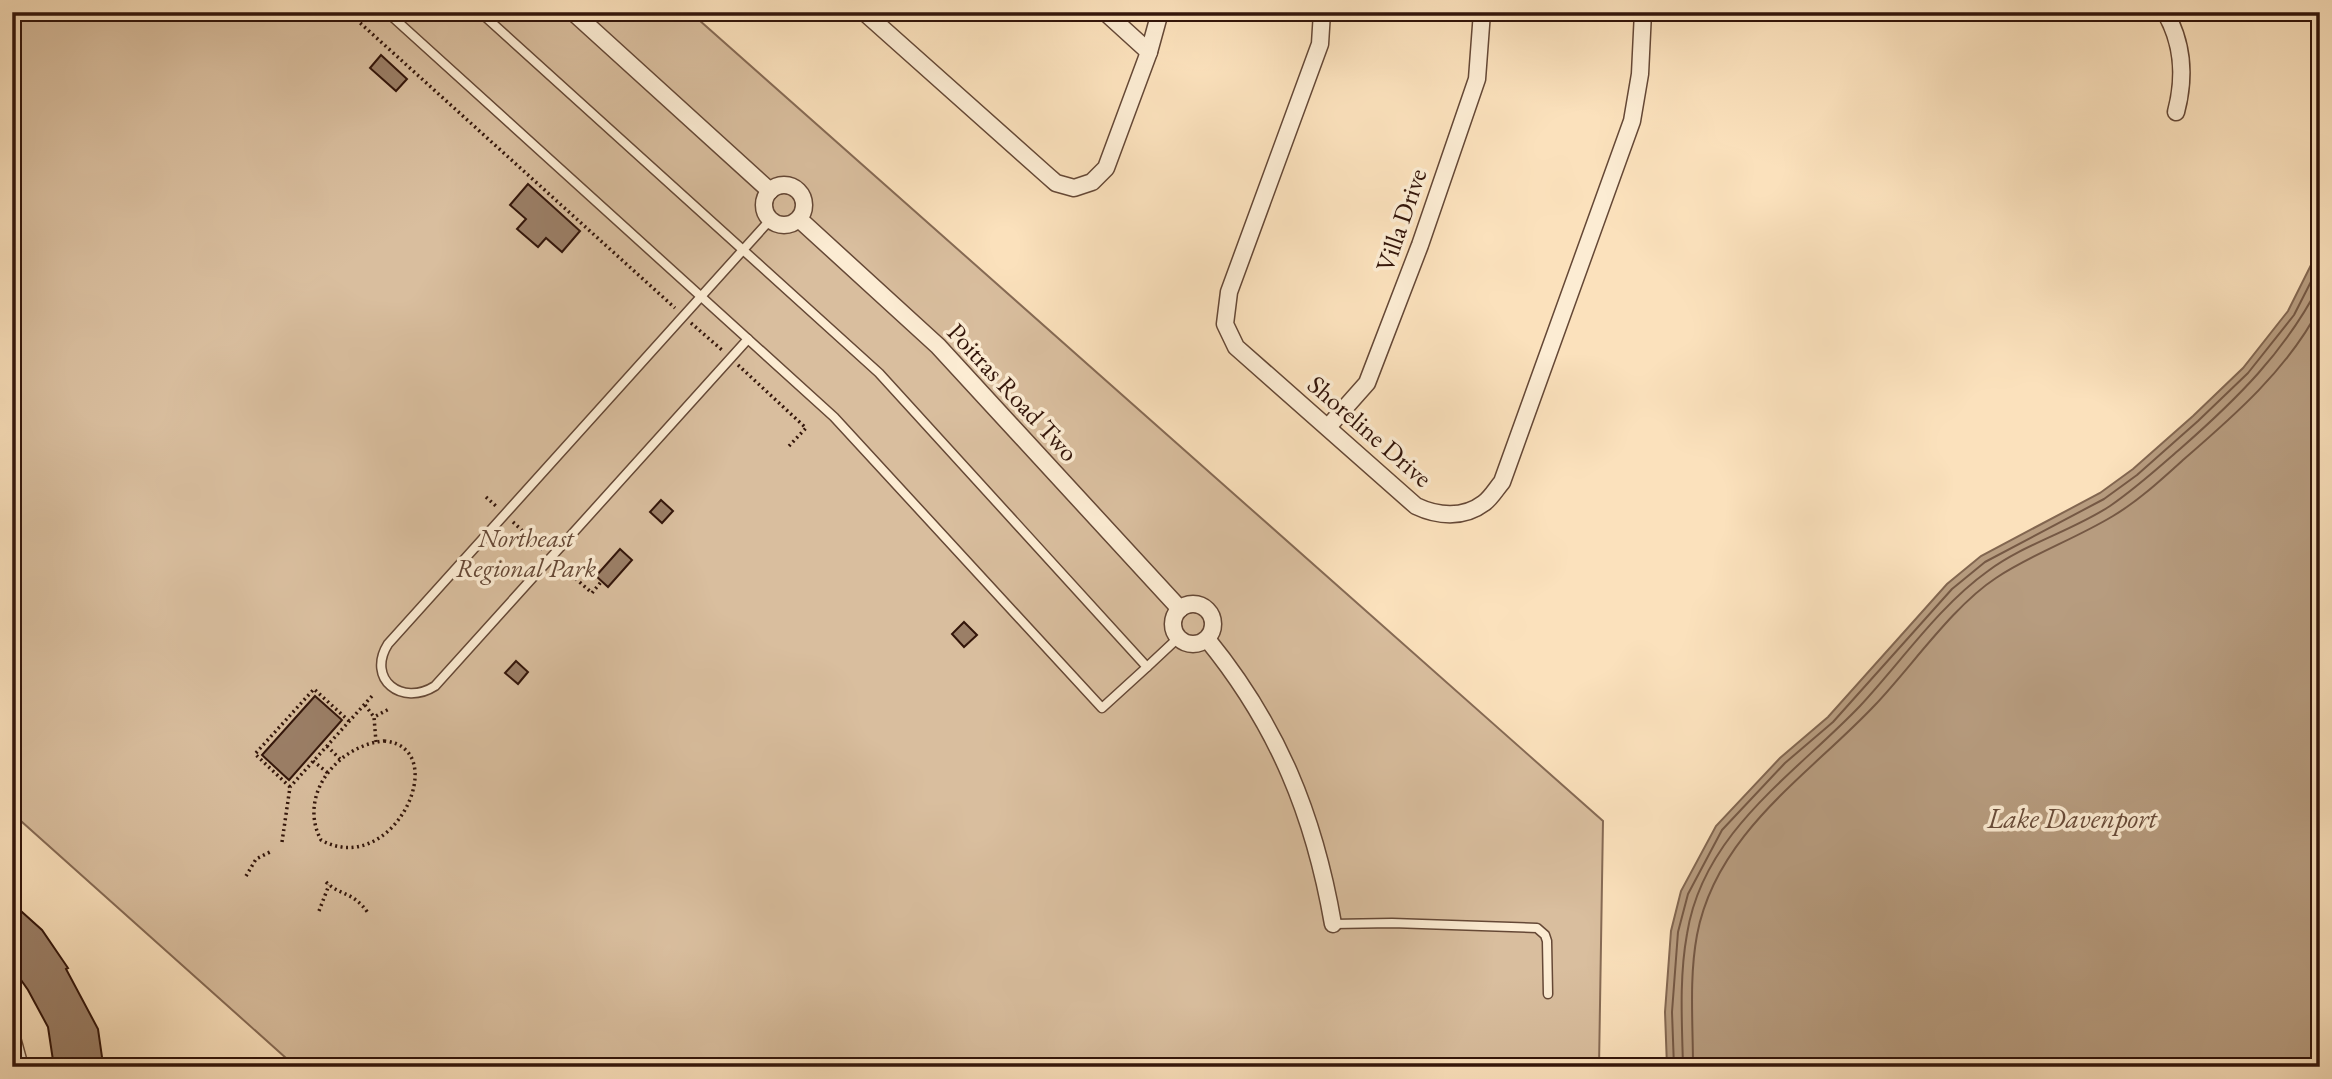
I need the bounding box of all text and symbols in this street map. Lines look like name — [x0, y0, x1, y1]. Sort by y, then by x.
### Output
street label: Villa Drive — [1368, 164, 1434, 276]
street label: Poitras Road Two — [940, 315, 1086, 469]
street label: Shoreline Drive — [1301, 368, 1439, 494]
park label: Northeast Regional Park — [456, 521, 596, 585]
water label: Lake Davenport — [1986, 800, 2159, 836]

